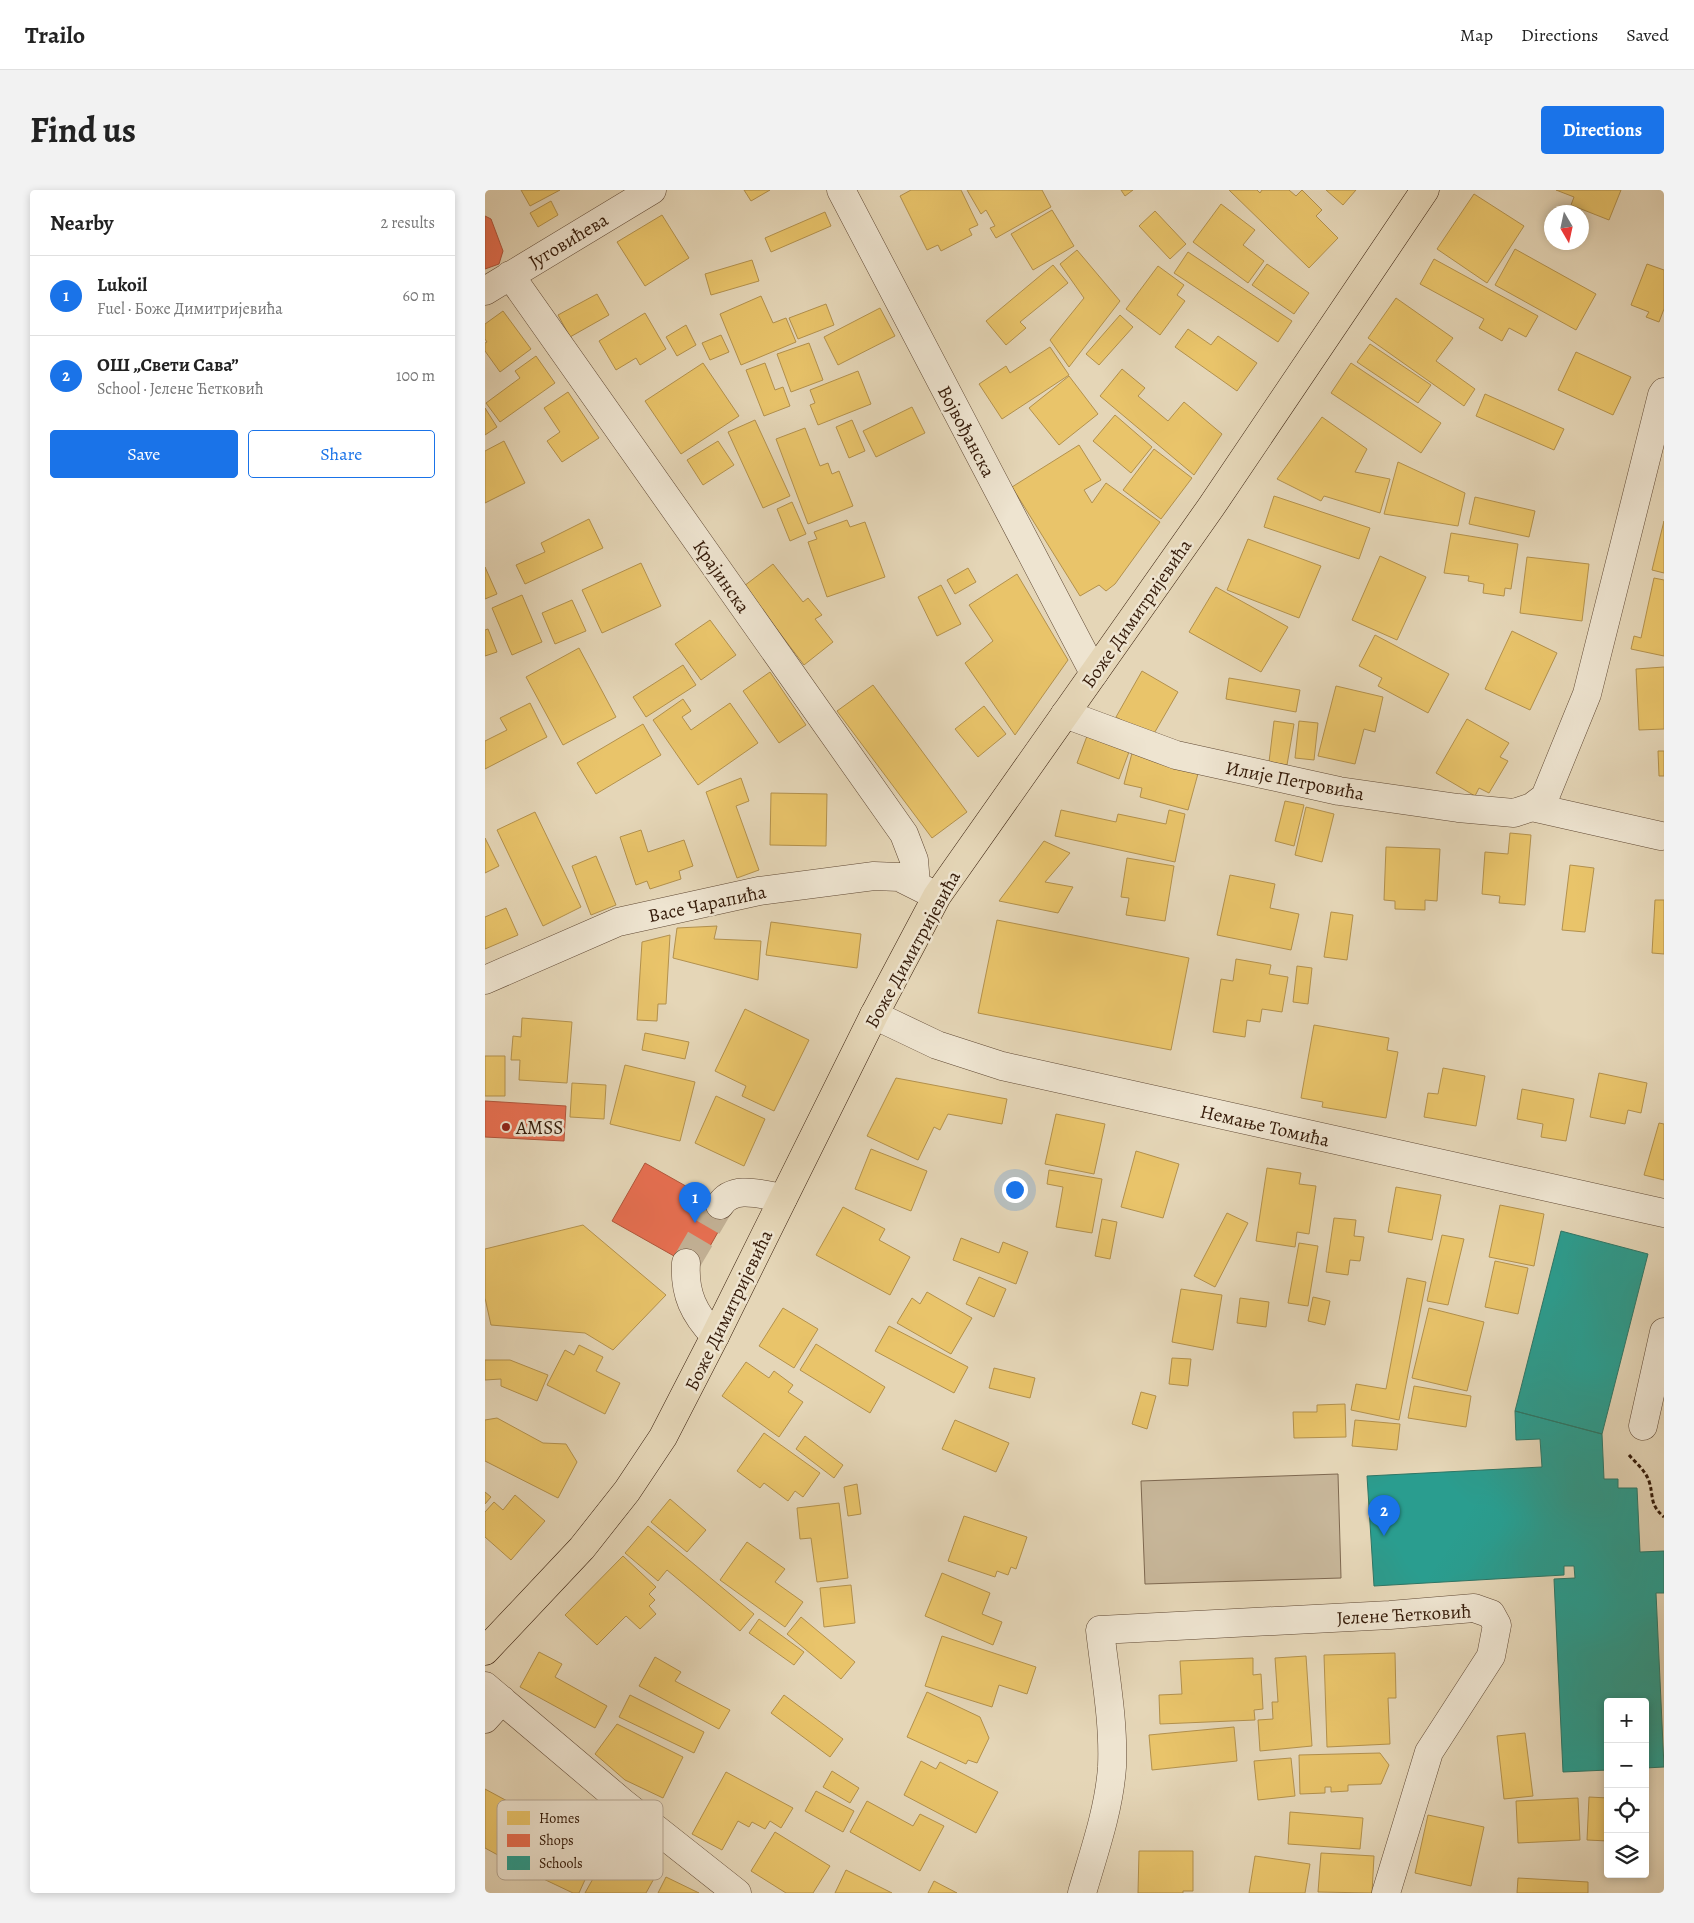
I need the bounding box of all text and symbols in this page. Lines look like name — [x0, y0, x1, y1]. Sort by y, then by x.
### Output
text: Trailo — [25, 19, 85, 51]
text: Map — [1460, 23, 1493, 47]
text: Directions — [1521, 23, 1598, 47]
text: Saved — [1626, 23, 1669, 47]
text: Find us — [30, 106, 136, 154]
button: Directions — [1541, 106, 1664, 154]
north arrow — [1544, 205, 1589, 250]
street label: Југовићева — [524, 207, 613, 275]
text: Nearby — [50, 209, 113, 237]
text: 2 results — [380, 212, 435, 234]
text: Lukoil — [97, 272, 147, 298]
text: 1 — [63, 285, 69, 307]
text: 60 m — [403, 285, 435, 307]
text: Fuel · Боже Димитријевића — [97, 298, 283, 320]
text: ОШ „Свети Сава” — [97, 352, 239, 378]
text: 2 — [62, 365, 70, 387]
text: 100 m — [396, 365, 435, 387]
text: School · Јелене Ћетковић — [97, 378, 263, 400]
street label: Војвођанска — [931, 381, 1001, 482]
button: Save — [50, 430, 238, 478]
button: Share — [248, 430, 435, 478]
street label: Боже Димитријевића — [1076, 534, 1198, 693]
street label: Крајинска — [686, 535, 756, 619]
street label: Илије Петровића — [1223, 755, 1367, 807]
street label: Боже Димитријевића — [859, 866, 967, 1033]
street label: Васе Чарапића — [646, 879, 769, 929]
street label: Немање Томића — [1197, 1098, 1332, 1154]
place label: AMSS — [515, 1115, 563, 1141]
marker: AMSS — [500, 1121, 512, 1133]
your location — [1002, 1177, 1028, 1203]
pin: 1 — [679, 1182, 711, 1223]
street label: Боже Димитријевића — [679, 1225, 779, 1395]
pin: 2 — [1368, 1495, 1400, 1536]
street label: Јелене Ћетковић — [1336, 1598, 1472, 1632]
map controls — [1604, 1698, 1649, 1878]
button: + — [1604, 1698, 1649, 1743]
button: − — [1604, 1743, 1649, 1788]
button: locate — [1604, 1788, 1649, 1833]
legend — [497, 1800, 663, 1880]
text: Homes — [539, 1809, 580, 1828]
text: Shops — [539, 1831, 574, 1850]
button: layers — [1604, 1833, 1649, 1878]
text: Schools — [539, 1854, 583, 1873]

